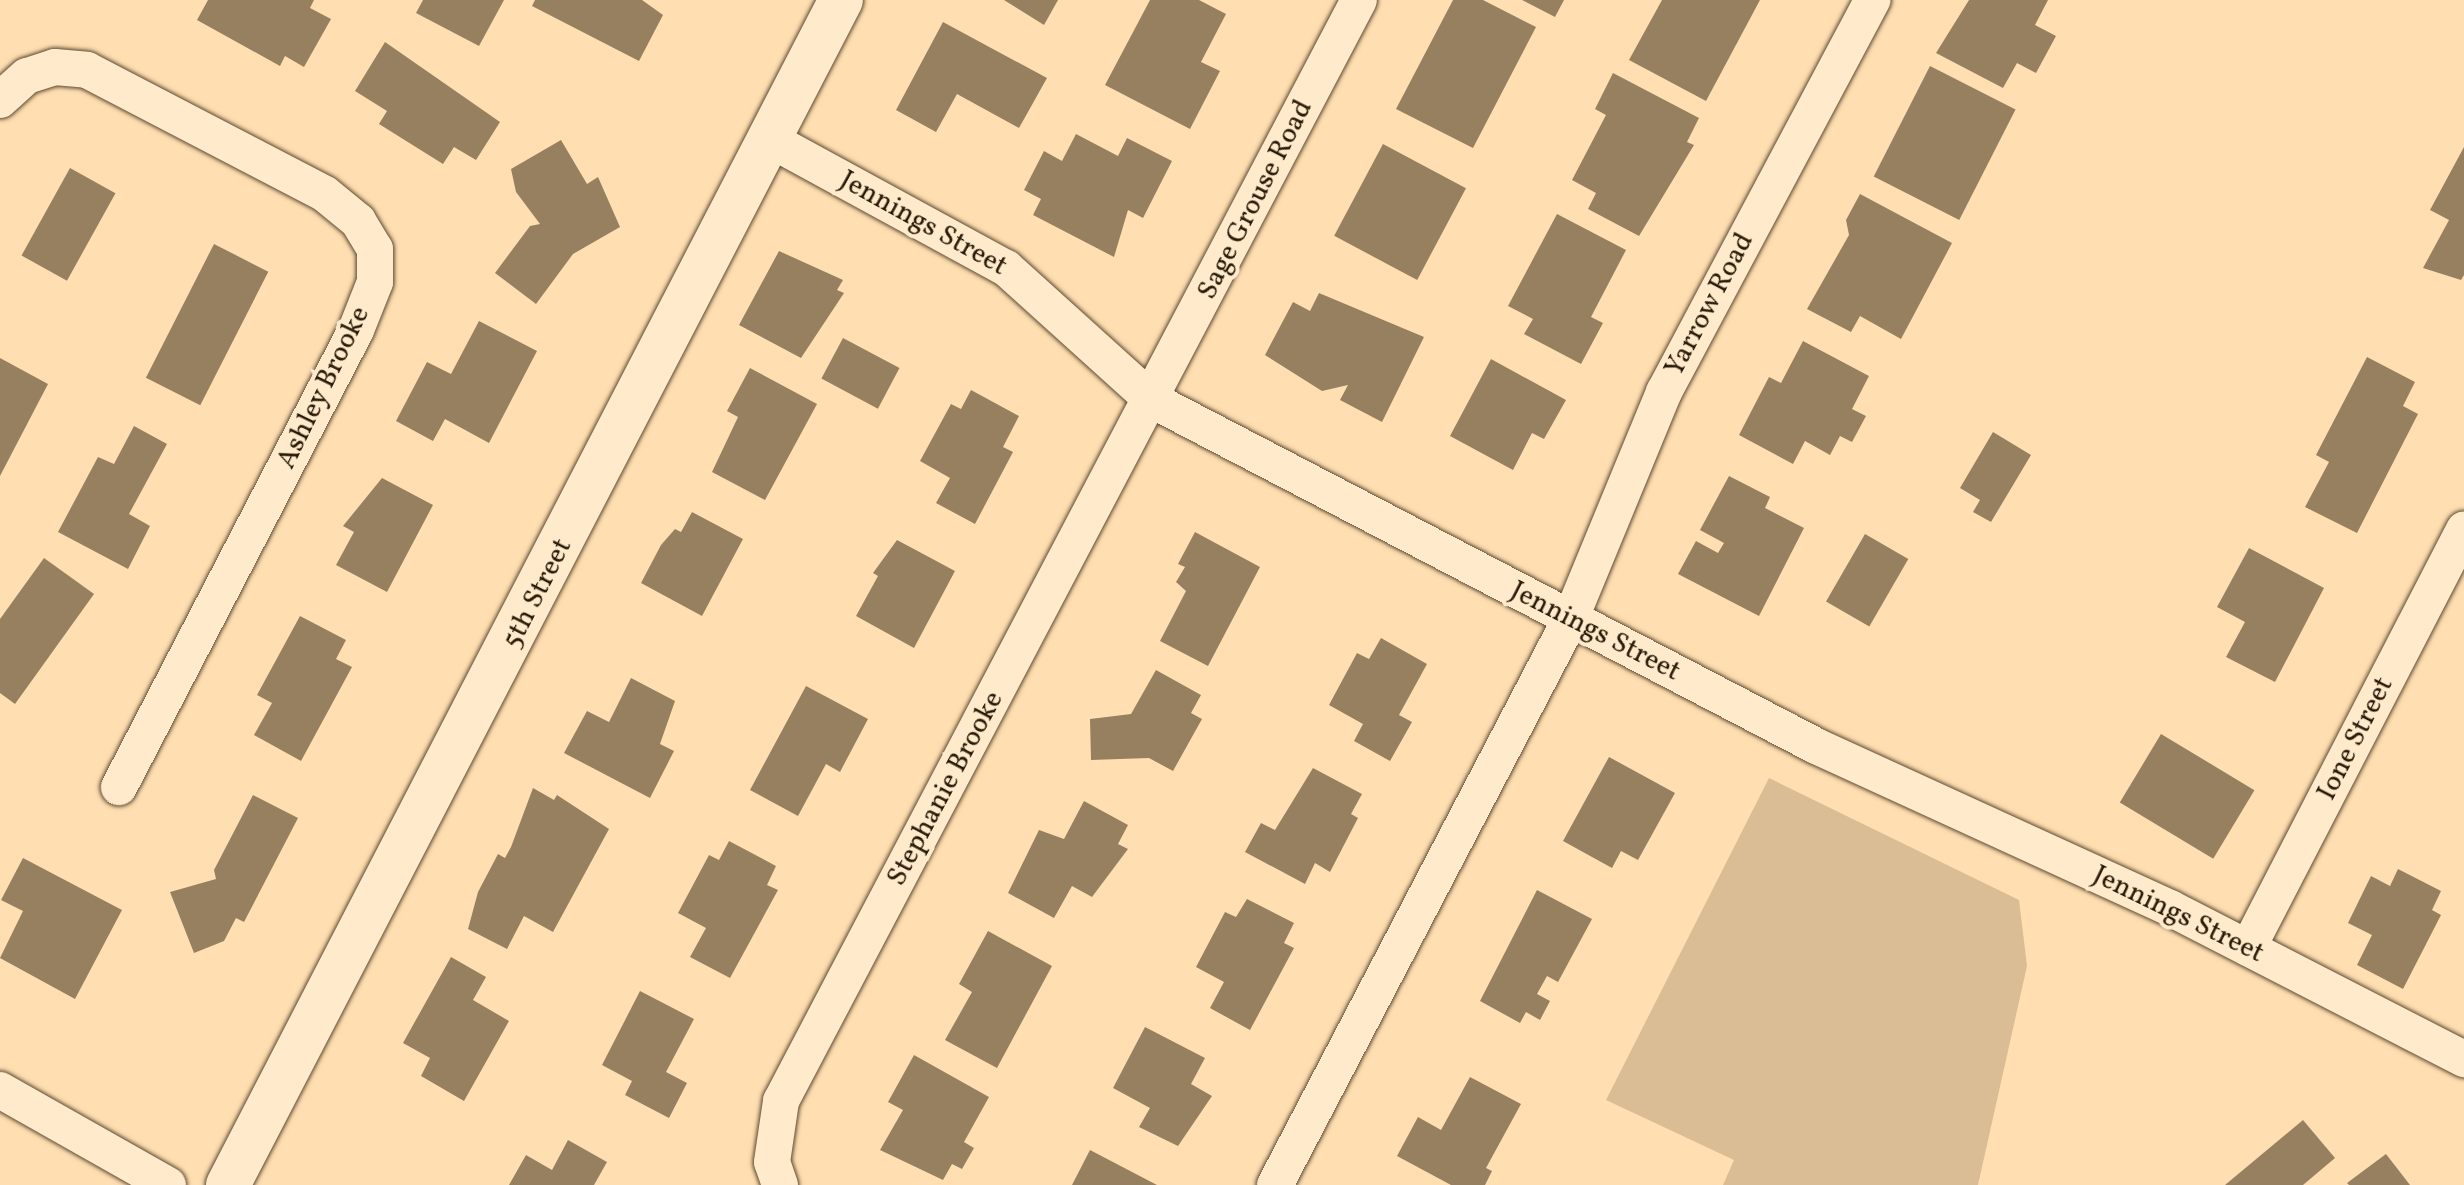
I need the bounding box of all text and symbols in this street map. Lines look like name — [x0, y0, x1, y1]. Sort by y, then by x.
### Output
street label: Sage Grouse Road — [1191, 95, 1321, 305]
street label: Jennings Street — [833, 164, 1013, 284]
street label: Yarrow Road — [1658, 227, 1762, 383]
street label: Ashley Brooke — [270, 301, 378, 475]
street label: 5th Street — [496, 533, 580, 655]
street label: Jennings Street — [1504, 575, 1686, 689]
street label: Ione Street — [2311, 672, 2401, 806]
street label: Stephanie Brooke — [881, 686, 1011, 892]
street label: Jennings Street — [2087, 859, 2269, 971]

